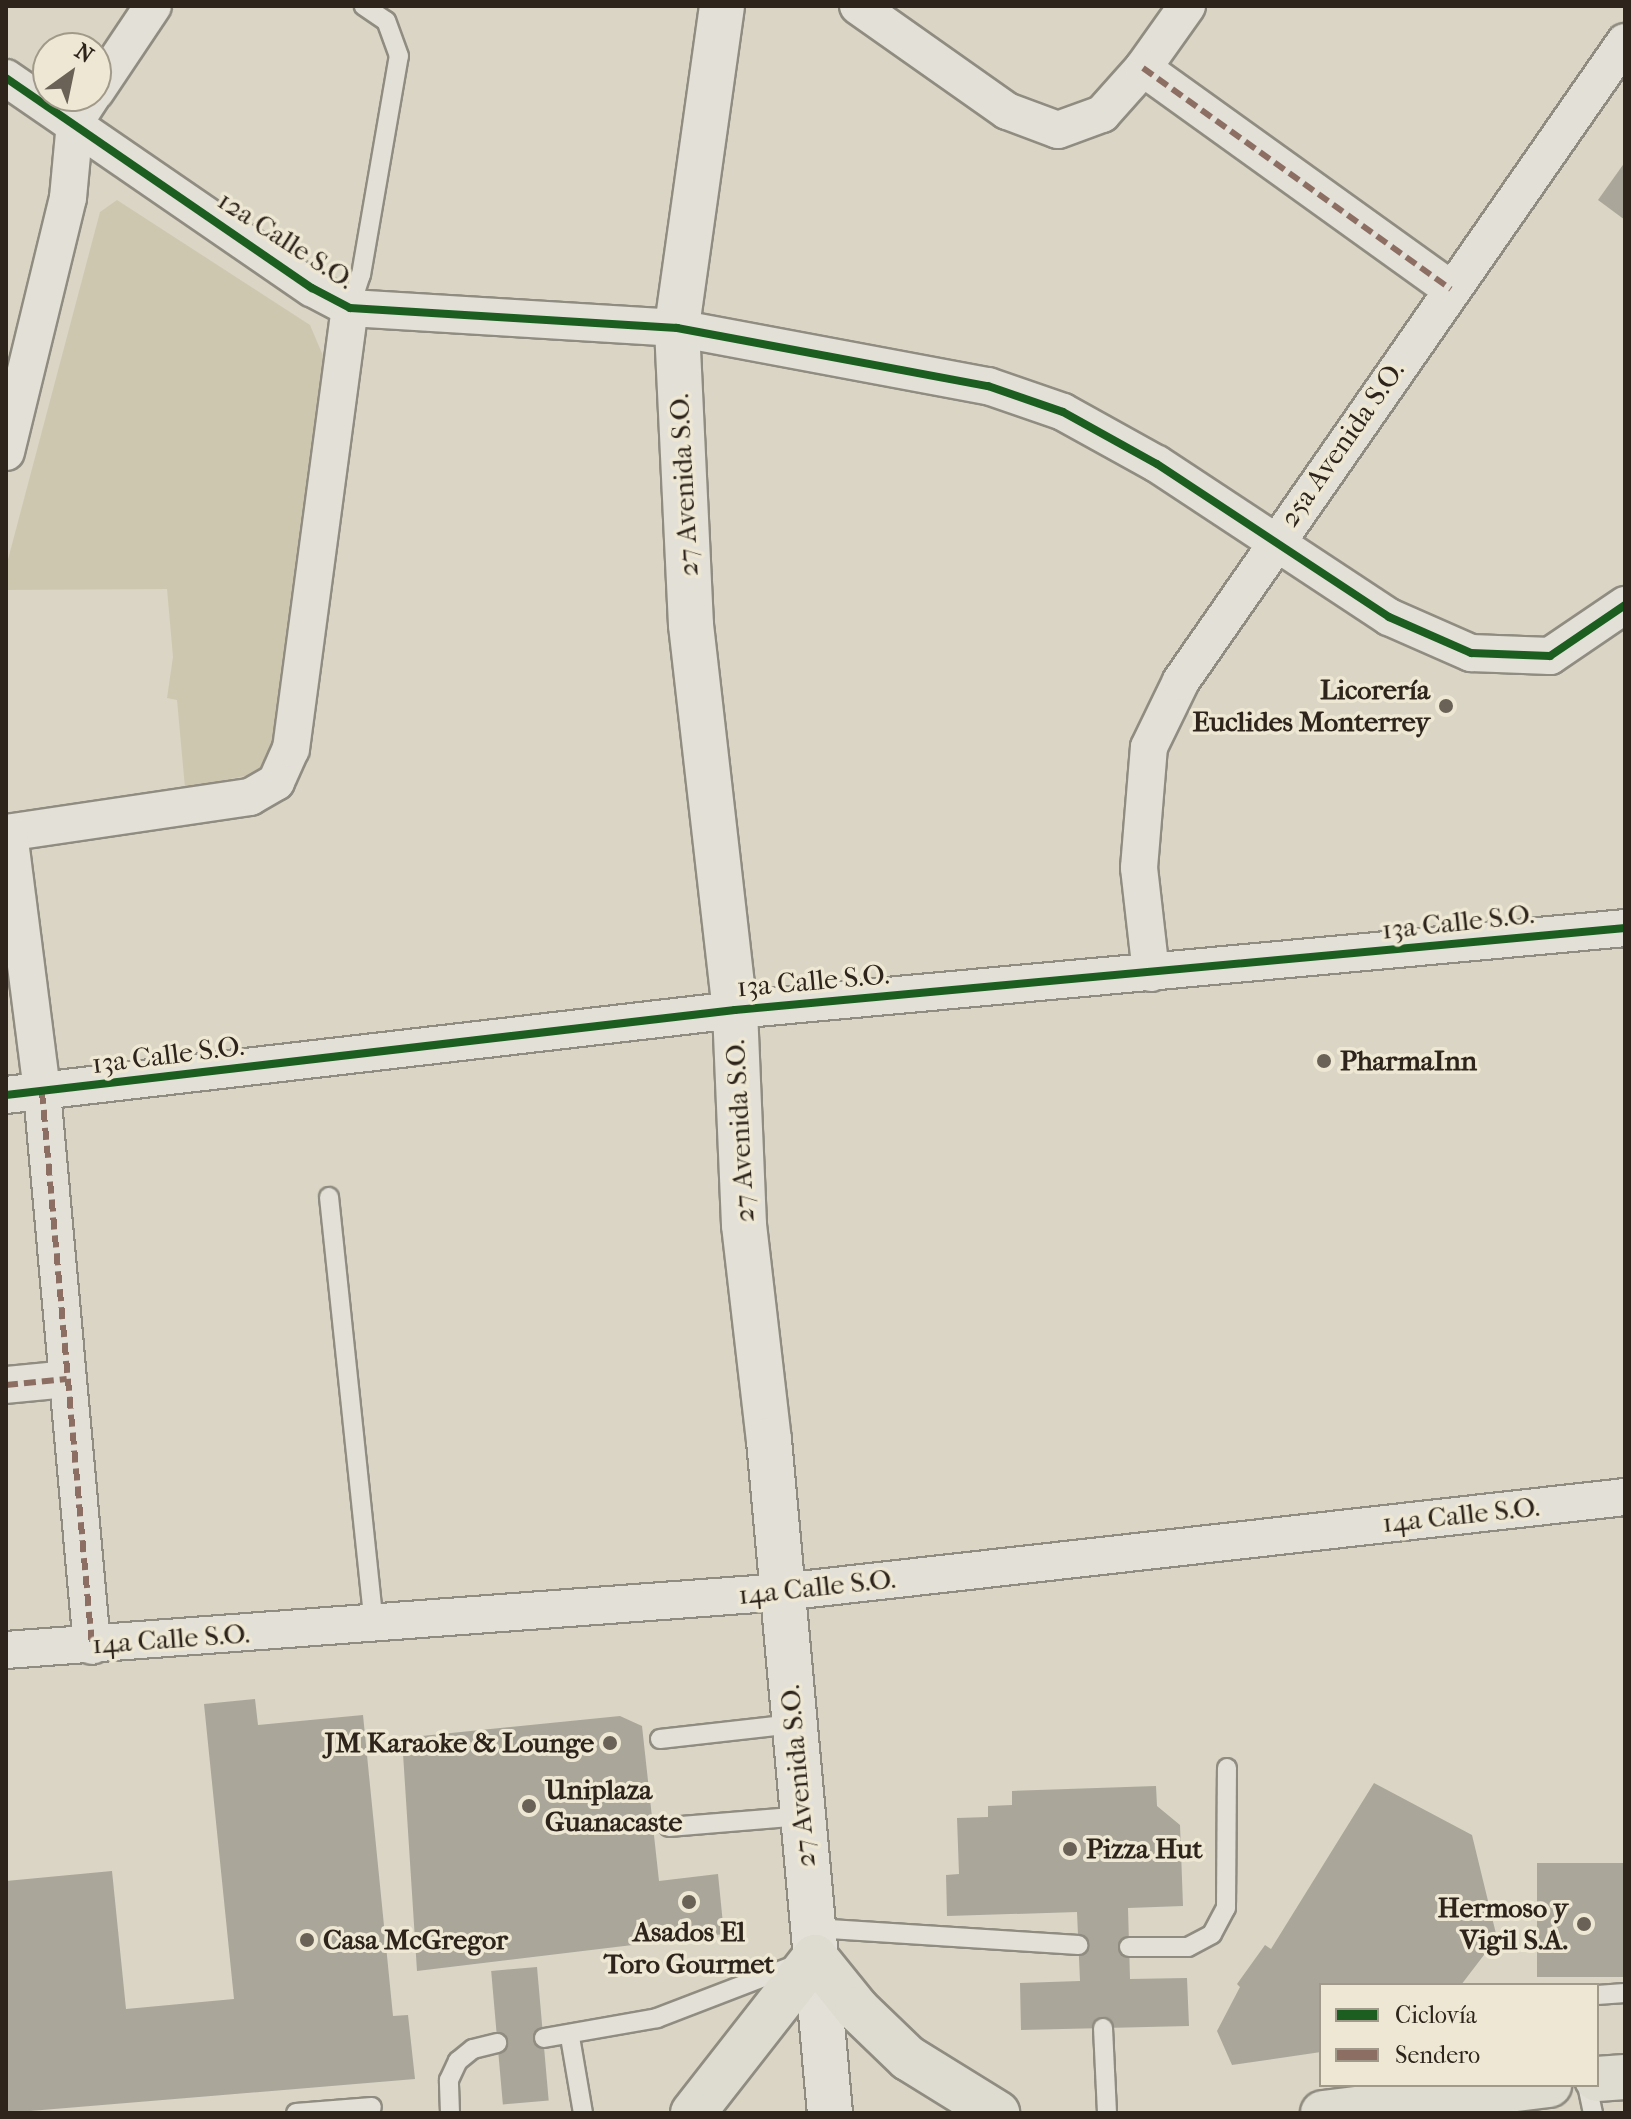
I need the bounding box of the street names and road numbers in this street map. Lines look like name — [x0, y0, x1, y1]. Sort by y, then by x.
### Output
street label: 12a Calle S.O. — [211, 183, 361, 297]
street label: 25a Avenida S.O. — [1272, 355, 1412, 533]
street label: 27 Avenida S.O. — [662, 393, 706, 577]
street label: 13a Calle S.O. — [1380, 897, 1536, 947]
street label: 13a Calle S.O. — [735, 958, 891, 1004]
street label: 13a Calle S.O. — [90, 1029, 246, 1081]
street label: 27 Avenida S.O. — [718, 1039, 762, 1223]
street label: 14a Calle S.O. — [1381, 1490, 1541, 1540]
street label: 14a Calle S.O. — [737, 1562, 897, 1612]
street label: 14a Calle S.O. — [91, 1617, 251, 1661]
street label: 27 Avenida S.O. — [773, 1683, 823, 1869]

